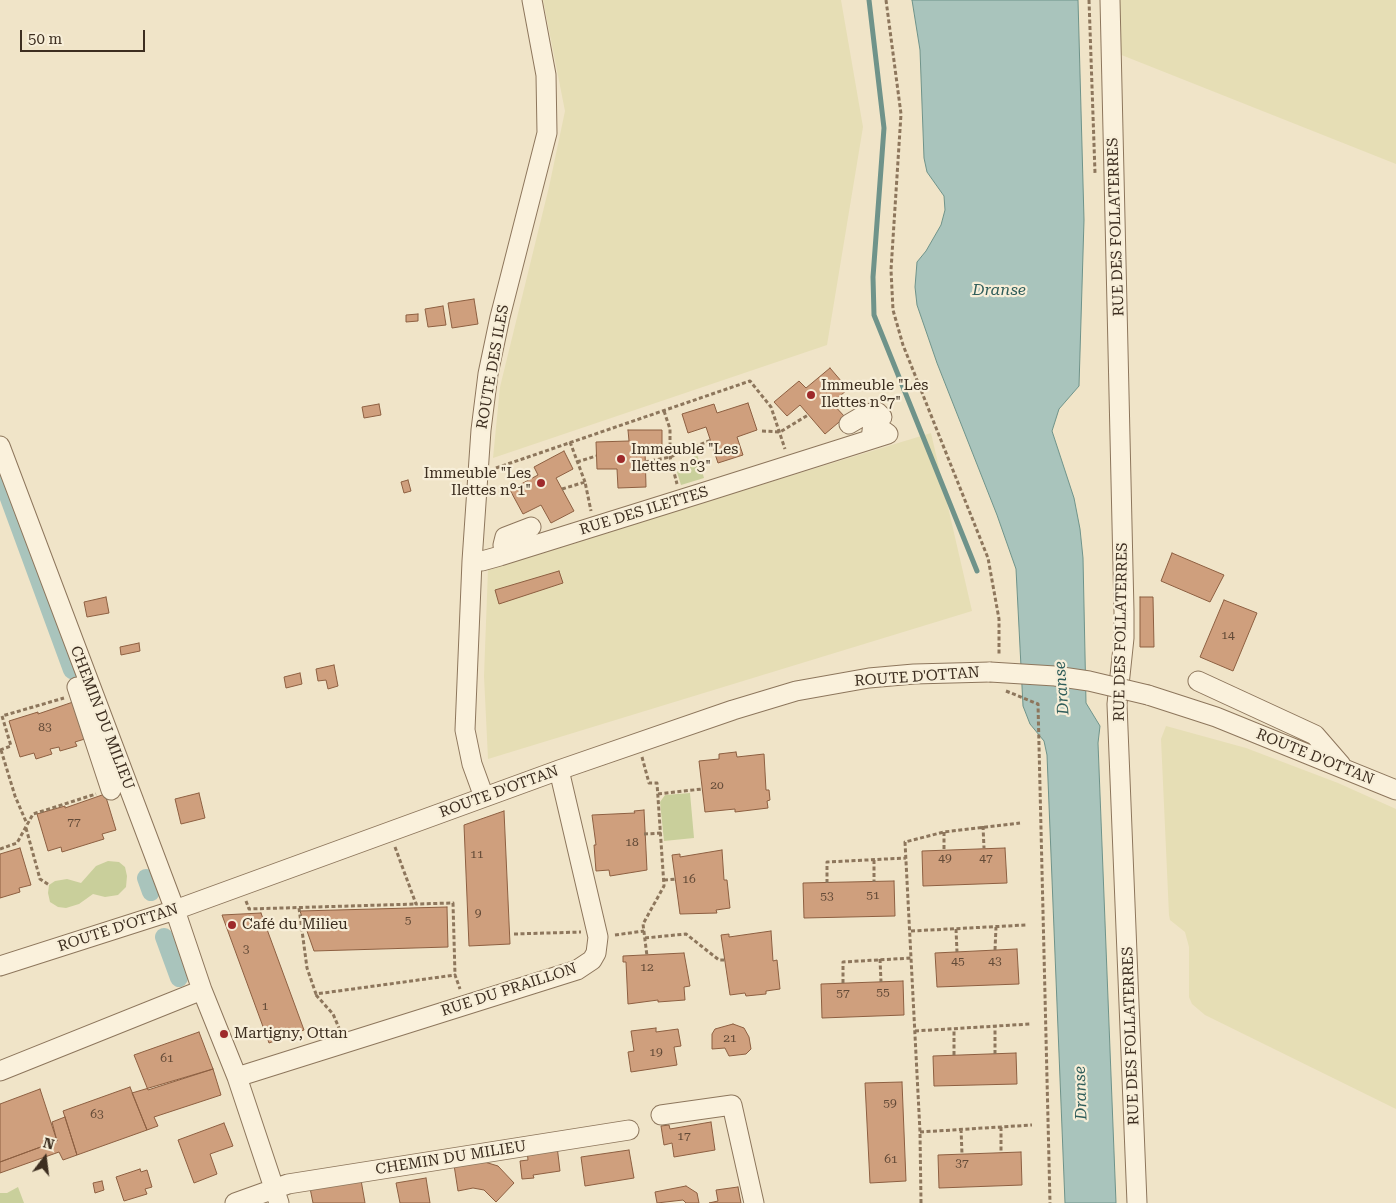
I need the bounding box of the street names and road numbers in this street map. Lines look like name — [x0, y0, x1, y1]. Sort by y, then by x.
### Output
street label: RUE DES FOLLATERRES — [1104, 137, 1128, 317]
street label: ROUTE DES ILES — [473, 303, 513, 431]
street label: RUE DES ILETTES — [577, 483, 711, 539]
street label: RUE DES FOLLATERRES — [1110, 542, 1132, 722]
street label: CHEMIN DU MILIEU — [66, 644, 138, 792]
street label: ROUTE D'OTTAN — [854, 664, 980, 690]
street label: ROUTE D'OTTAN — [1253, 725, 1377, 789]
street label: ROUTE D'OTTAN — [437, 762, 561, 822]
street label: ROUTE D'OTTAN — [56, 900, 180, 956]
street label: RUE DES FOLLATERRES — [1119, 946, 1143, 1126]
street label: RUE DU PRAILLON — [439, 960, 579, 1020]
street label: CHEMIN DU MILIEU — [374, 1137, 528, 1179]

